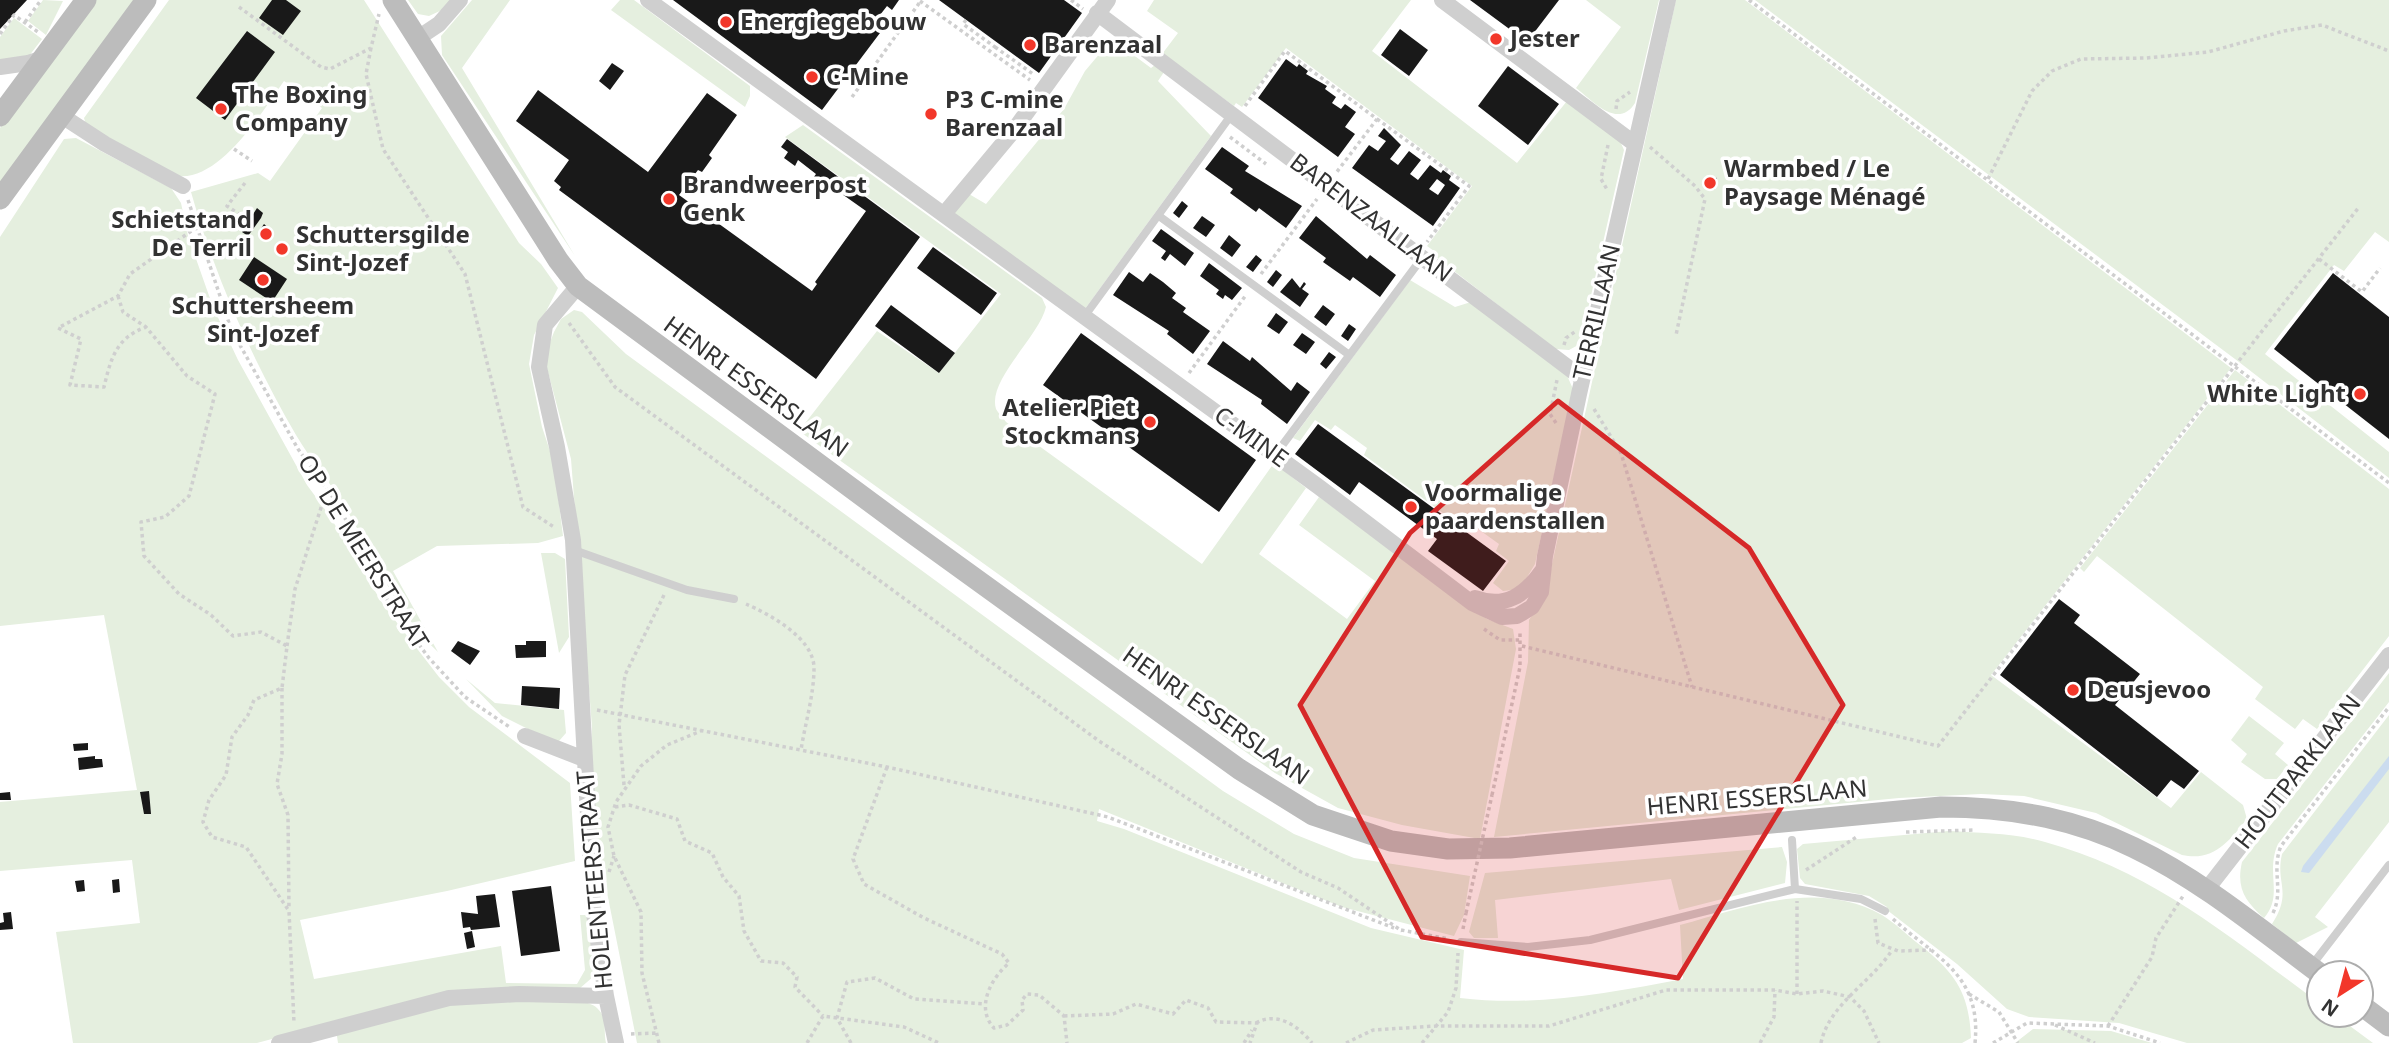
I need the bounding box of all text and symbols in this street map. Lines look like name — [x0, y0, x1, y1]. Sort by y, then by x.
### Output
place label: Energiegebouw — [740, 4, 927, 37]
marker: Energiegebouw — [718, 14, 734, 30]
place label: Jester — [1508, 21, 1580, 54]
place label: Barenzaal — [1044, 27, 1162, 60]
marker: Jester — [1488, 31, 1504, 47]
marker: Barenzaal — [1022, 37, 1038, 53]
place label: C-Mine — [826, 59, 909, 92]
marker: C-Mine — [804, 69, 820, 85]
place label: The Boxing Company — [235, 77, 367, 138]
place label: P3 C-mine Barenzaal — [945, 82, 1063, 143]
marker: The Boxing Company — [213, 101, 229, 117]
marker: P3 C-mine Barenzaal — [923, 106, 939, 122]
street label: BARENZAALLAAN — [1284, 145, 1460, 289]
place label: Warmbed / Le Paysage Ménagé — [1724, 151, 1926, 212]
place label: Brandweerpost Genk — [683, 167, 867, 228]
marker: Warmbed / Le Paysage Ménagé — [1702, 175, 1718, 191]
marker: Brandweerpost Genk — [661, 191, 677, 207]
place label: Schietstand De Terril — [111, 202, 252, 263]
place label: Schuttersgilde Sint-Jozef — [296, 217, 470, 278]
marker: Schietstand De Terril — [258, 226, 274, 242]
street label: TERRILLAAN — [1564, 240, 1627, 383]
marker: Schuttersgilde Sint-Jozef — [274, 241, 290, 257]
marker: Schuttersheem Sint-Jozef — [255, 272, 271, 288]
place label: Schuttersheem Sint-Jozef — [172, 288, 354, 349]
street label: HENRI ESSERSLAAN — [658, 307, 856, 464]
place label: White Light — [2207, 376, 2346, 409]
marker: White Light — [2352, 386, 2368, 402]
place label: Atelier Piet Stockmans — [1002, 390, 1136, 451]
street label: C-MINE — [1208, 398, 1296, 474]
marker: Atelier Piet Stockmans — [1142, 414, 1158, 430]
street label: OP DE MEERSTRAAT — [291, 448, 438, 655]
place label: Voormalige paardenstallen — [1425, 475, 1605, 536]
marker: Voormalige paardenstallen — [1403, 499, 1419, 515]
street label: HENRI ESSERSLAAN — [1117, 638, 1317, 792]
place label: Deusjevoo — [2087, 672, 2211, 705]
marker: Deusjevoo — [2065, 682, 2081, 698]
street label: HOUTPARKLAAN — [2226, 687, 2367, 855]
street label: HOLENTEERSTRAAT — [567, 769, 620, 991]
street label: HENRI ESSERSLAAN — [1645, 770, 1869, 823]
north arrow — [2305, 959, 2375, 1029]
text: N — [2316, 993, 2344, 1023]

